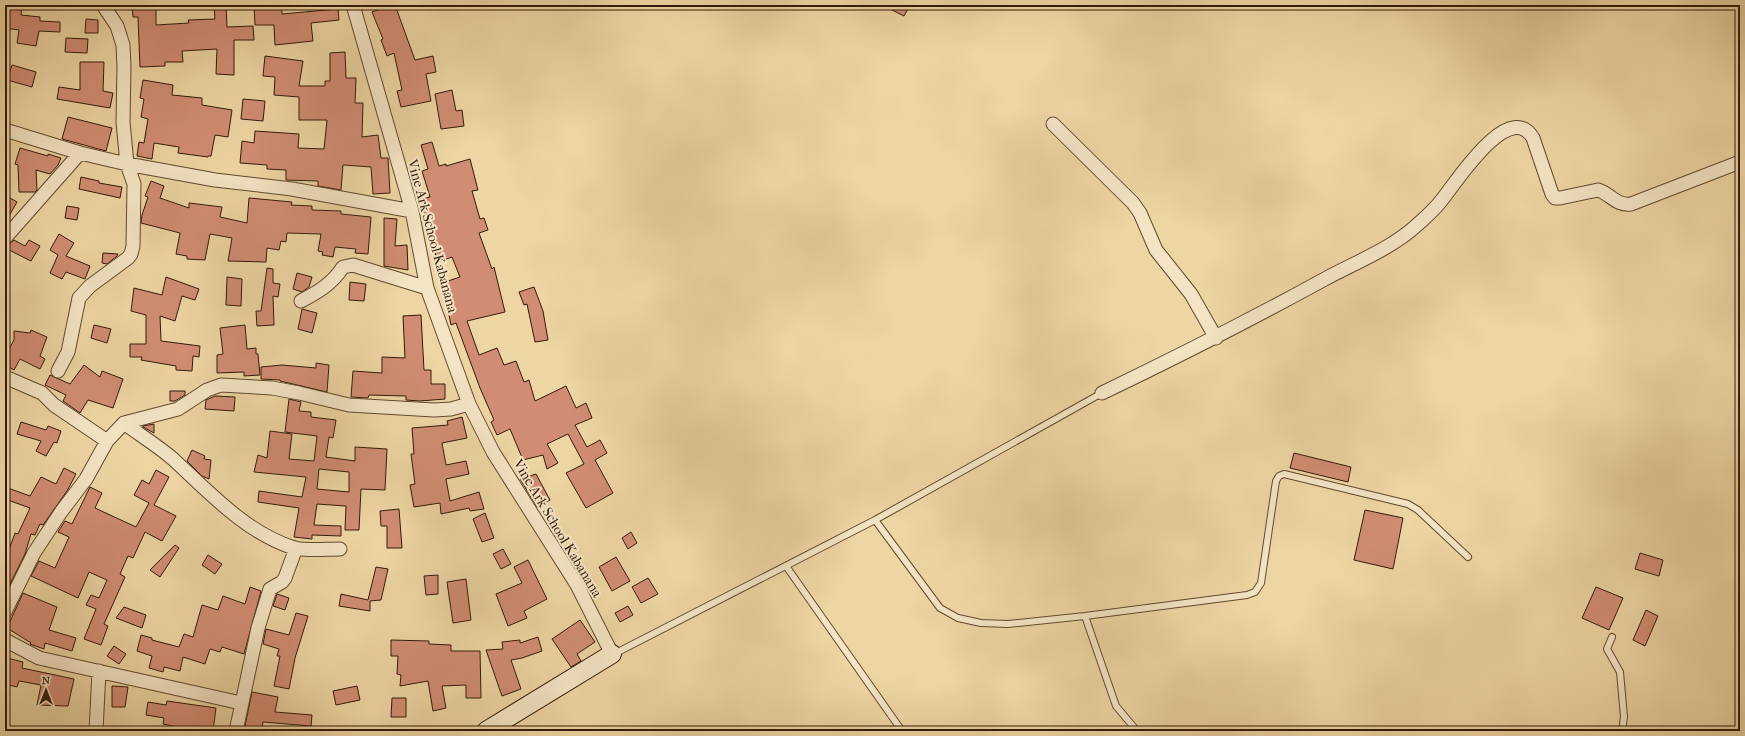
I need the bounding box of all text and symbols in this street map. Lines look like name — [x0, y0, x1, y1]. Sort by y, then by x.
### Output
street label: Vine Ark School Kabanana — [404, 157, 461, 315]
street label: Vine Ark School Kabanana — [509, 455, 606, 601]
north arrow — [26, 670, 66, 710]
text: N — [42, 674, 51, 687]

